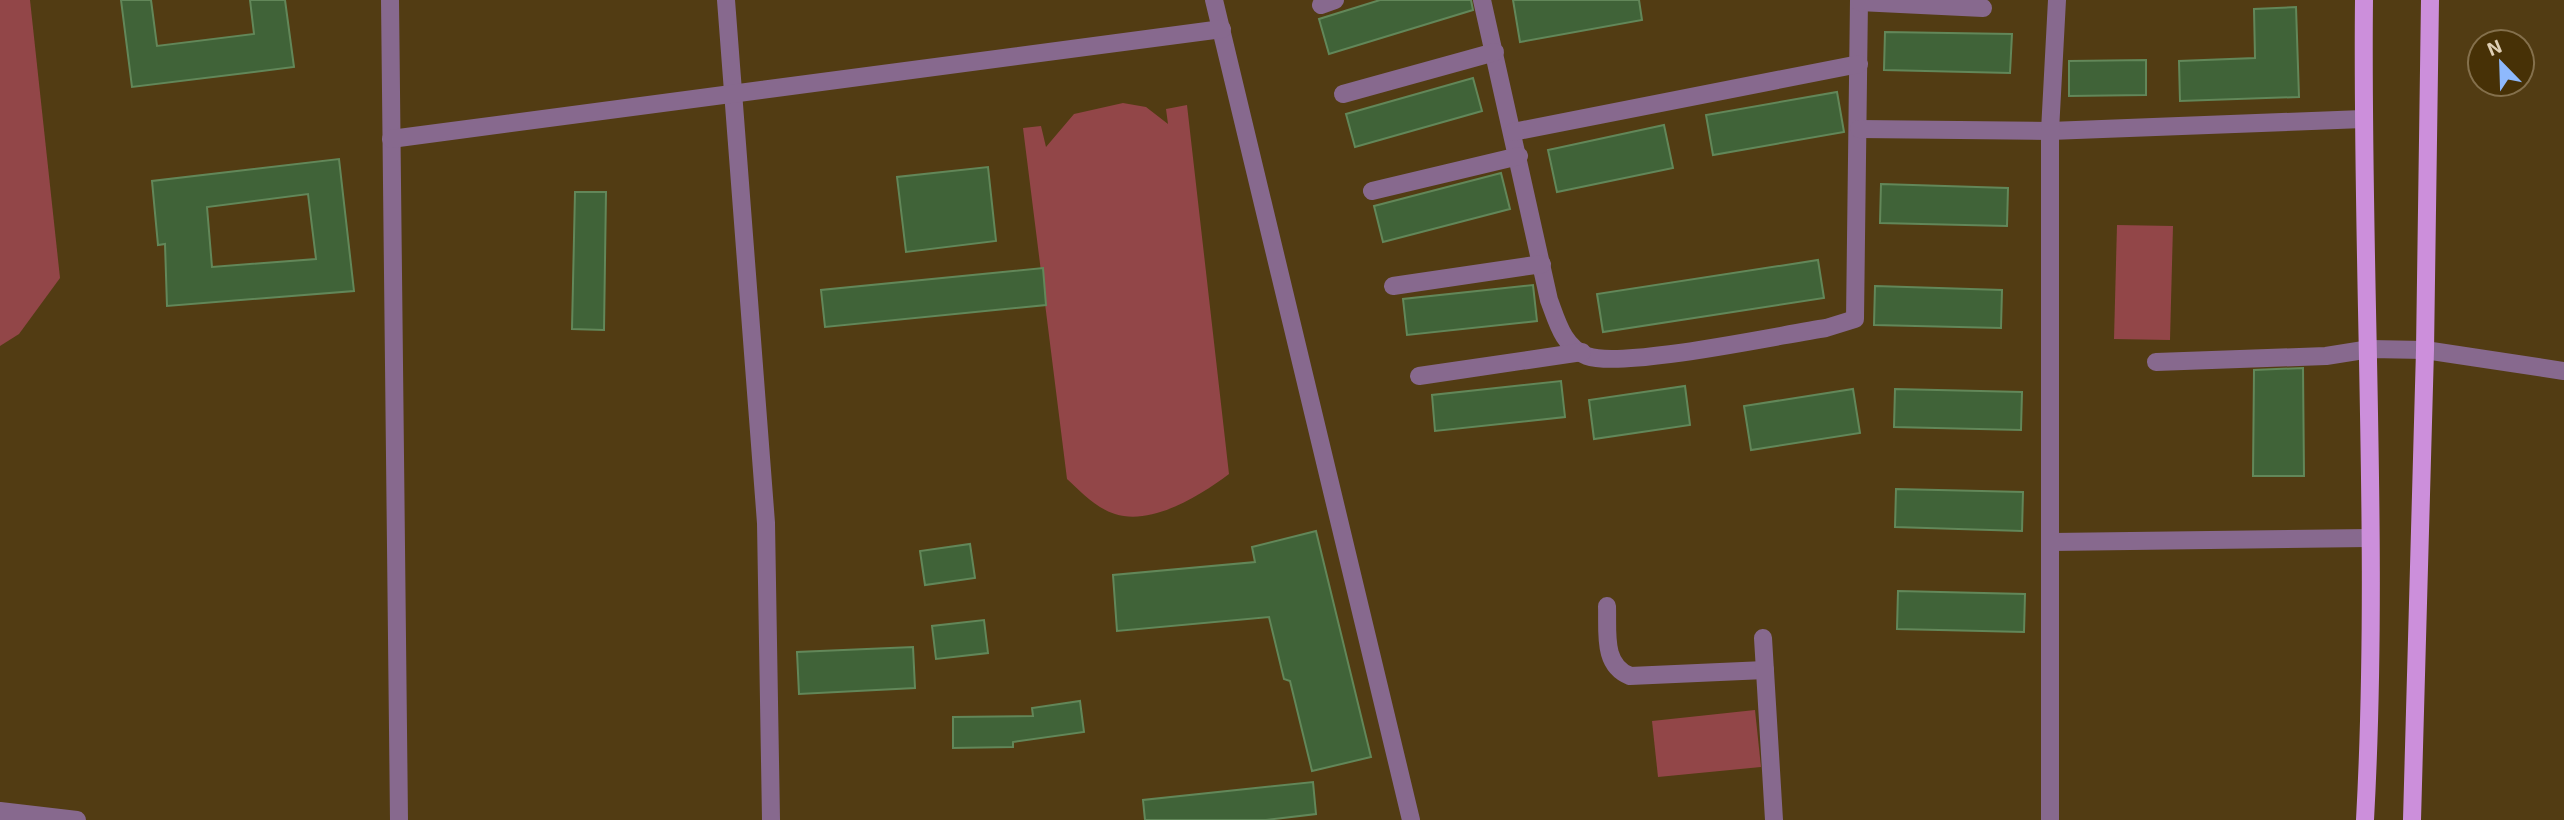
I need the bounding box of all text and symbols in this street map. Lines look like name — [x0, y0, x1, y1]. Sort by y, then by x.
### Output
north arrow — [2466, 28, 2536, 98]
text: N — [2483, 34, 2505, 60]

